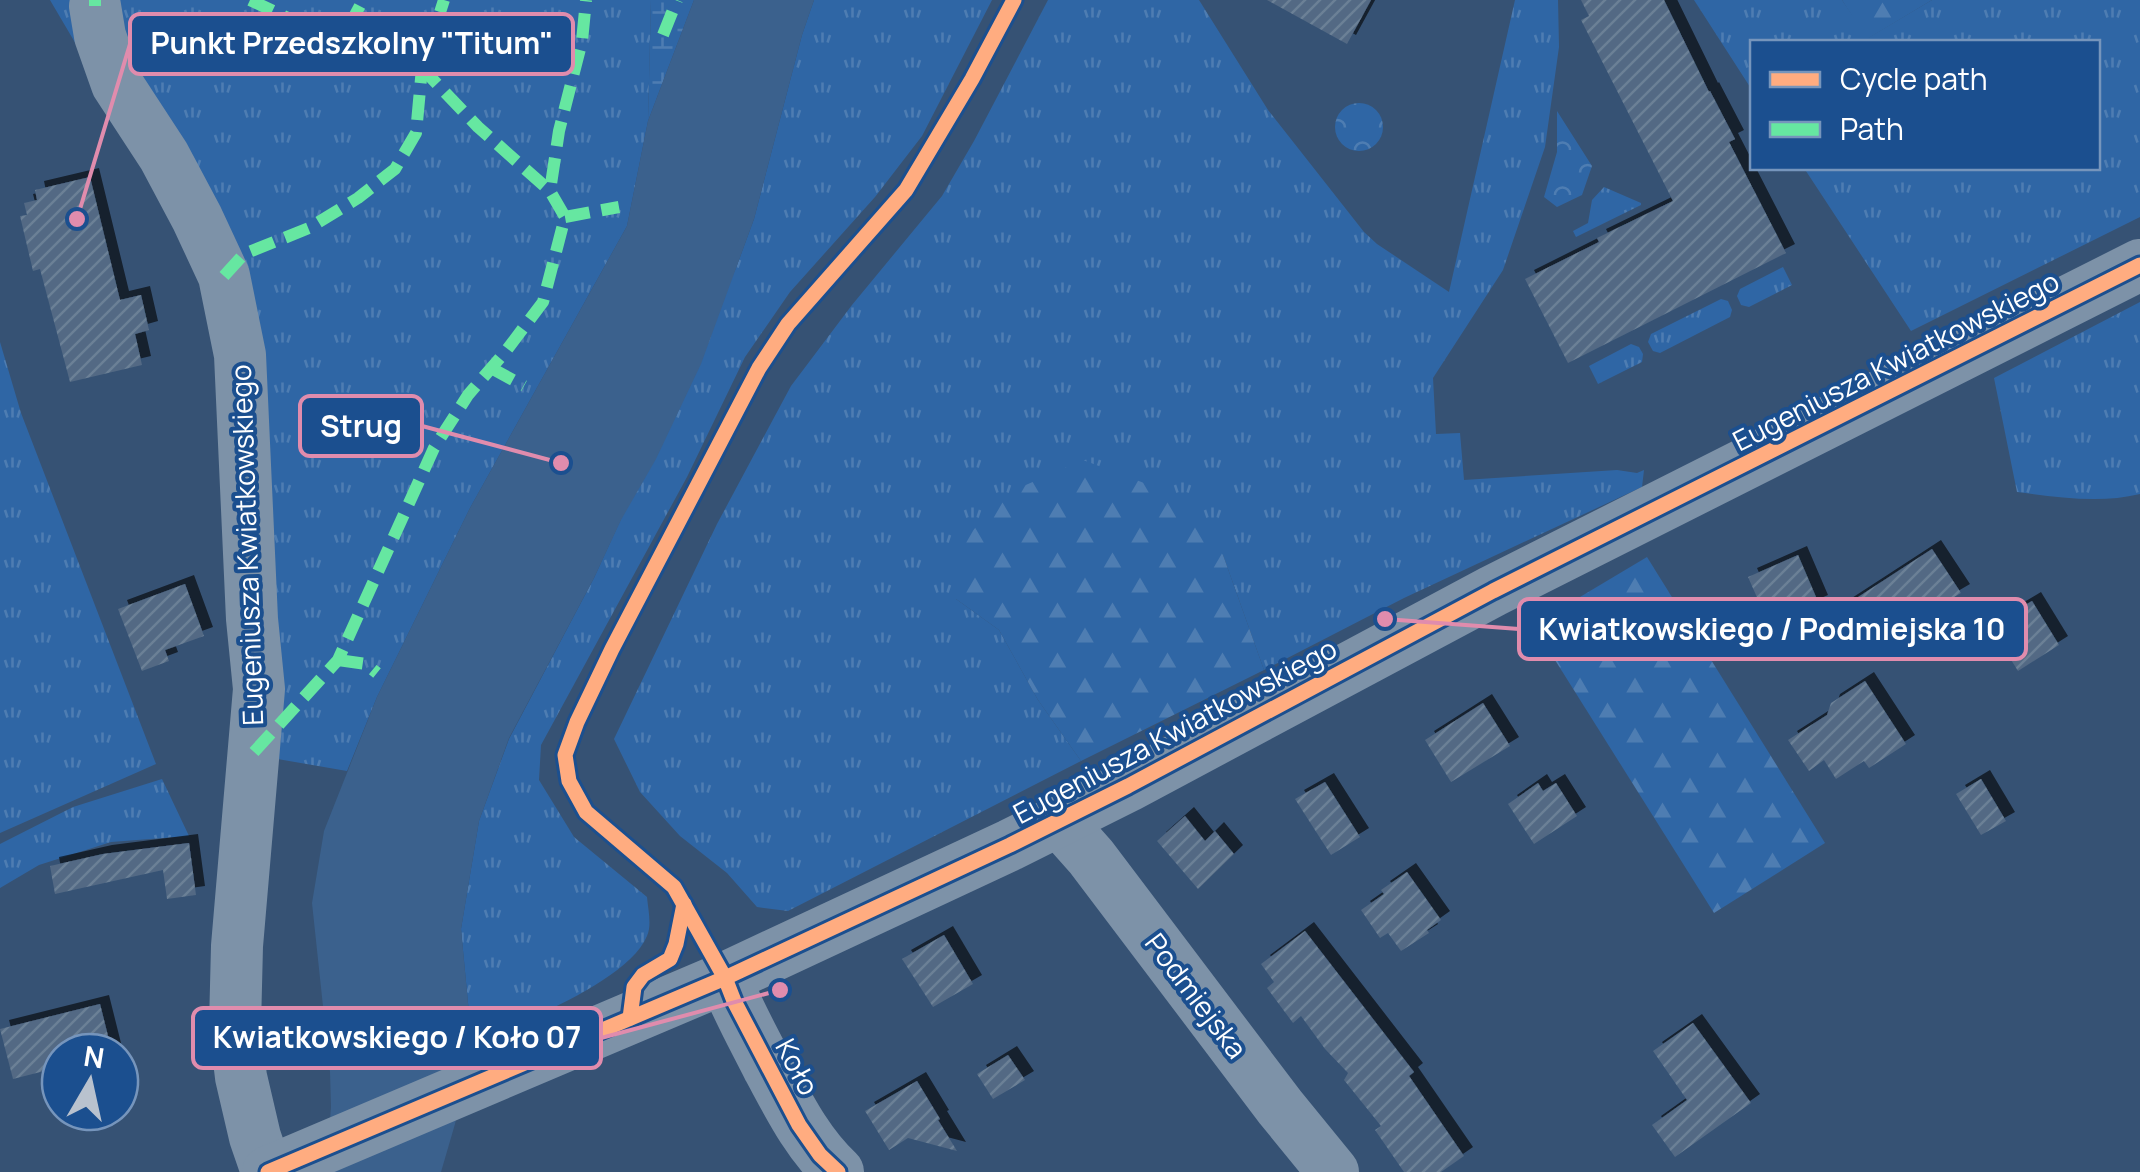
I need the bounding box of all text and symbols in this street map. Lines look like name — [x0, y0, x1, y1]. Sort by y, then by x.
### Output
callout: Punkt Przedszkolny "Titum" — [130, 14, 573, 74]
text: Punkt Przedszkolny "Titum" — [150, 22, 554, 63]
legend — [1750, 40, 2100, 170]
text: Cycle path — [1840, 58, 1988, 99]
text: Path — [1840, 108, 1904, 149]
street label: Eugeniusza Kwiatkowskiego — [1726, 261, 2065, 459]
street label: Eugeniusza Kwiatkowskiego — [221, 364, 271, 726]
callout: Strug — [300, 396, 422, 456]
text: Strug — [320, 405, 402, 446]
callout: Kwiatkowskiego / Podmiejska 10 — [1519, 599, 2026, 659]
text: Kwiatkowskiego / Podmiejska 10 — [1539, 608, 2005, 649]
street label: Eugeniusza Kwiatkowskiego — [1006, 629, 1343, 832]
street label: Podmiejska — [1137, 925, 1256, 1066]
callout: Kwiatkowskiego / Koło 07 — [193, 1008, 601, 1068]
text: Kwiatkowskiego / Koło 07 — [213, 1016, 581, 1057]
north arrow — [40, 1032, 140, 1132]
street label: Koło — [767, 1032, 828, 1101]
text: N — [81, 1036, 107, 1077]

